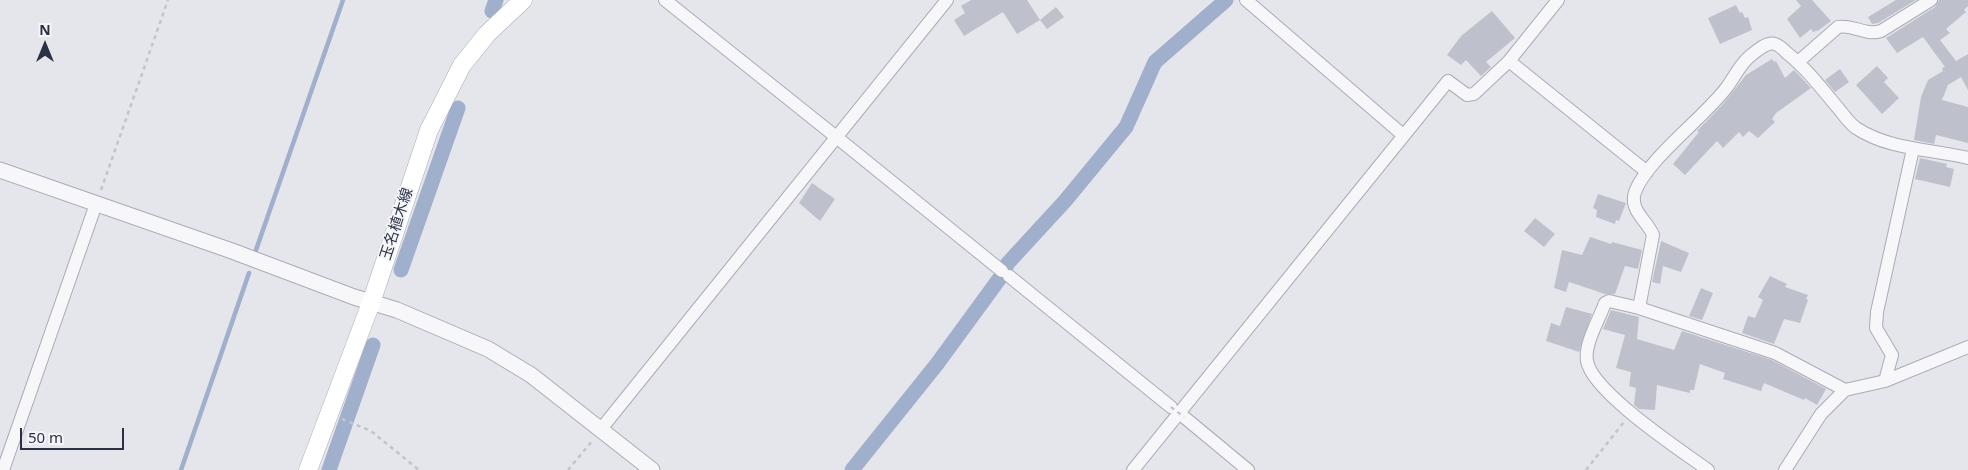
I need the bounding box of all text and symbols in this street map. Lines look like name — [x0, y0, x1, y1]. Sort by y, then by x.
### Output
north arrow — [20, 20, 70, 70]
text: N — [39, 20, 51, 39]
street label: 玉名植木線 — [377, 186, 417, 262]
scale bar — [22, 418, 126, 450]
text: 50 m — [28, 427, 63, 447]

